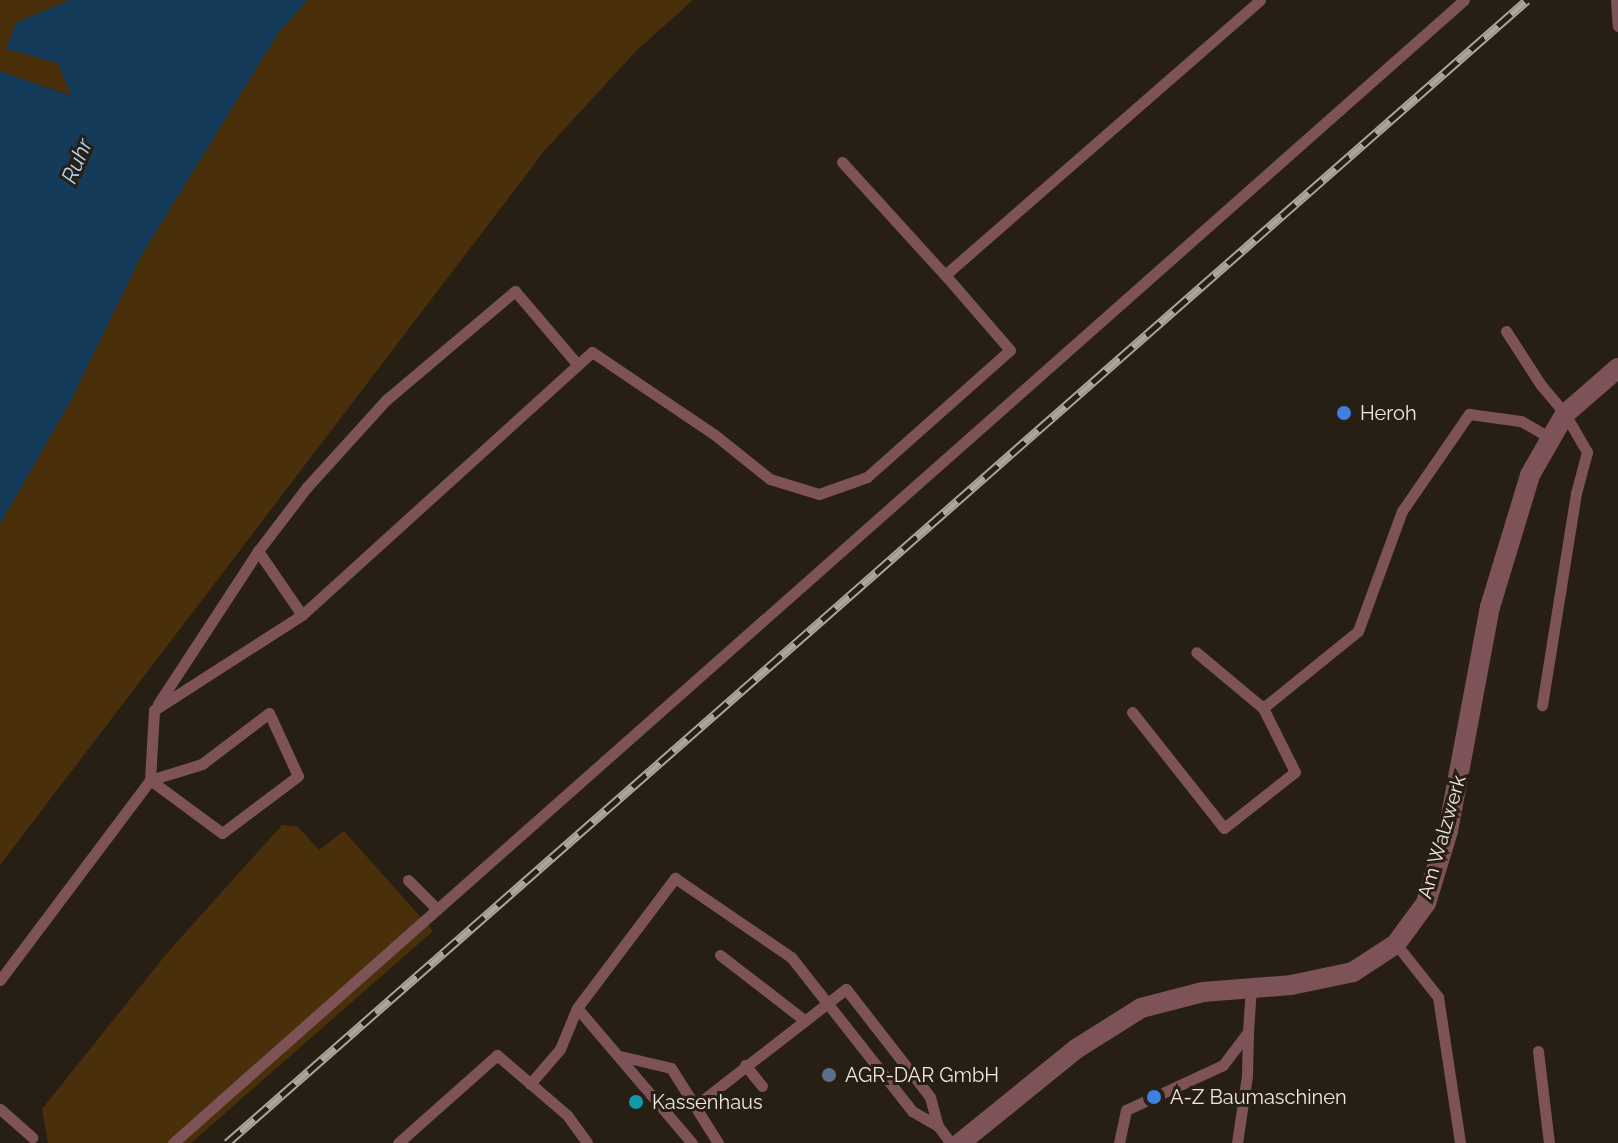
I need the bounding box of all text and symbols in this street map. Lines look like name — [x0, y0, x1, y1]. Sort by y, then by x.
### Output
water label: Ruhr — [56, 135, 98, 187]
place label: Heroh — [1360, 401, 1417, 425]
marker: Heroh — [1335, 404, 1353, 422]
street label: Am Walzwerk — [1413, 772, 1471, 902]
place label: AGR-DAR GmbH — [845, 1063, 999, 1087]
marker: AGR-DAR GmbH — [820, 1066, 838, 1084]
place label: A-Z Baumaschinen — [1170, 1085, 1347, 1109]
marker: A-Z Baumaschinen — [1145, 1088, 1163, 1106]
place label: Kassenhaus — [652, 1090, 763, 1114]
marker: Kassenhaus — [627, 1093, 645, 1111]

